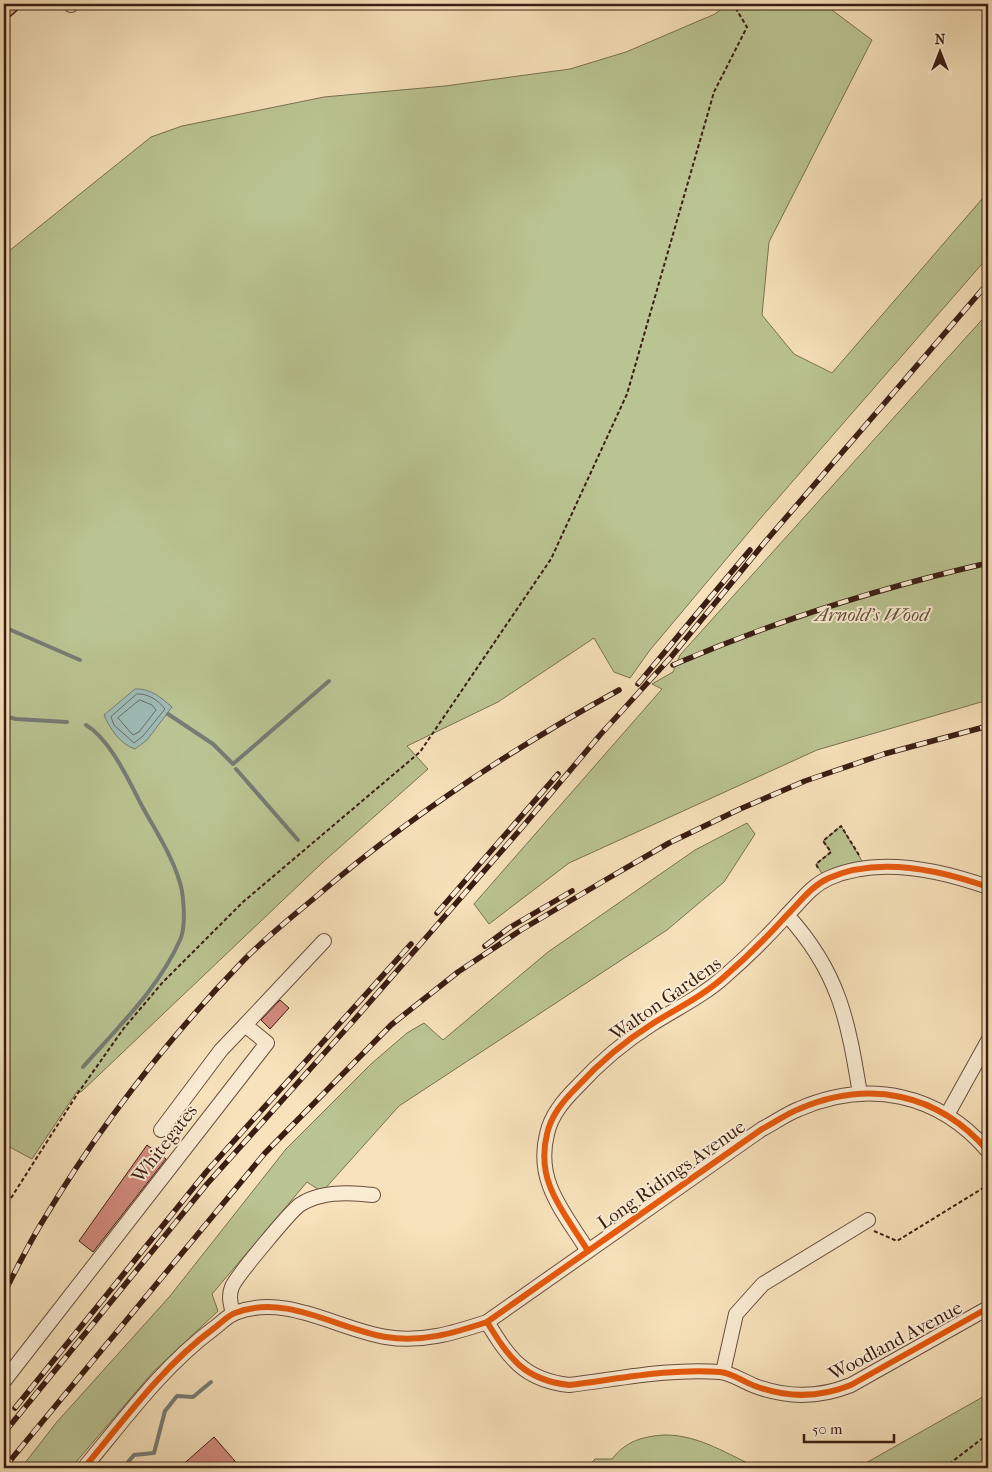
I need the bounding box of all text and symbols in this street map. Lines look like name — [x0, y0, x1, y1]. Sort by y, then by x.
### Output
north arrow — [914, 28, 964, 78]
text: N — [935, 31, 946, 48]
park label: Arnold's Wood — [813, 604, 931, 626]
street label: Walton Gardens — [605, 952, 725, 1046]
street label: Whitegates — [127, 1100, 202, 1188]
street label: Long Ridings Avenue — [594, 1116, 750, 1234]
street label: Woodland Avenue — [824, 1296, 966, 1386]
scale bar — [804, 1412, 894, 1444]
text: 50 m — [812, 1420, 843, 1438]

